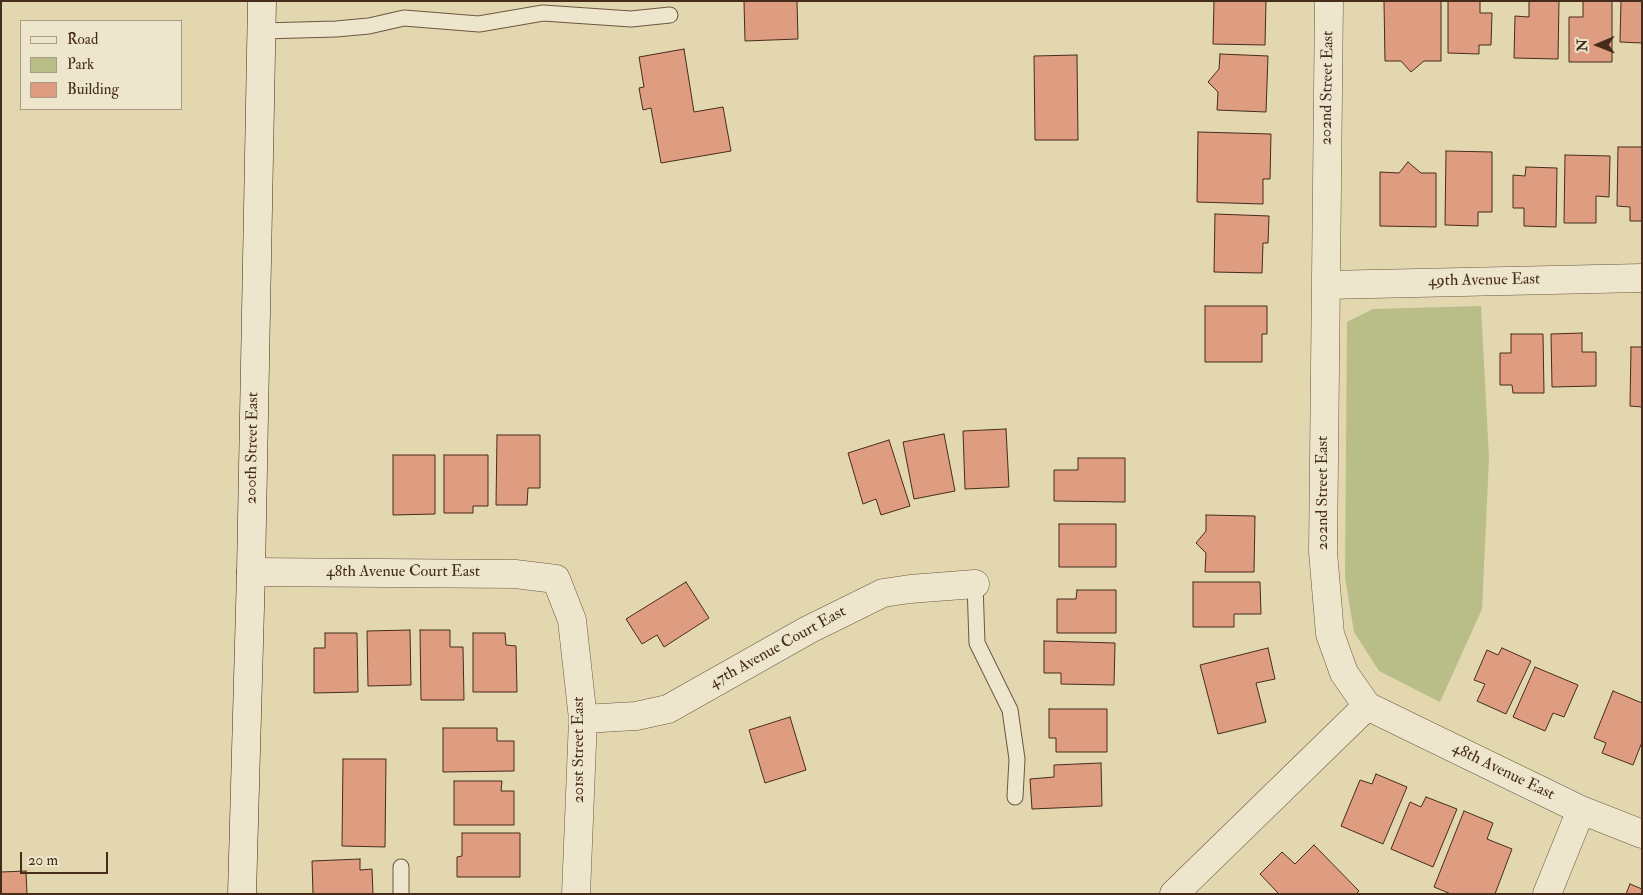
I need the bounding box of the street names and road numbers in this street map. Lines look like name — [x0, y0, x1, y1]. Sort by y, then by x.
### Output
street label: 202nd Street East — [1317, 31, 1339, 145]
street label: 49th Avenue East — [1428, 270, 1540, 292]
street label: 200th Street East — [242, 392, 264, 504]
street label: 202nd Street East — [1314, 436, 1334, 550]
street label: 48th Avenue Court East — [326, 563, 480, 583]
street label: 47th Avenue Court East — [706, 602, 850, 694]
street label: 201st Street East — [570, 697, 590, 803]
street label: 48th Avenue East — [1449, 739, 1557, 805]

